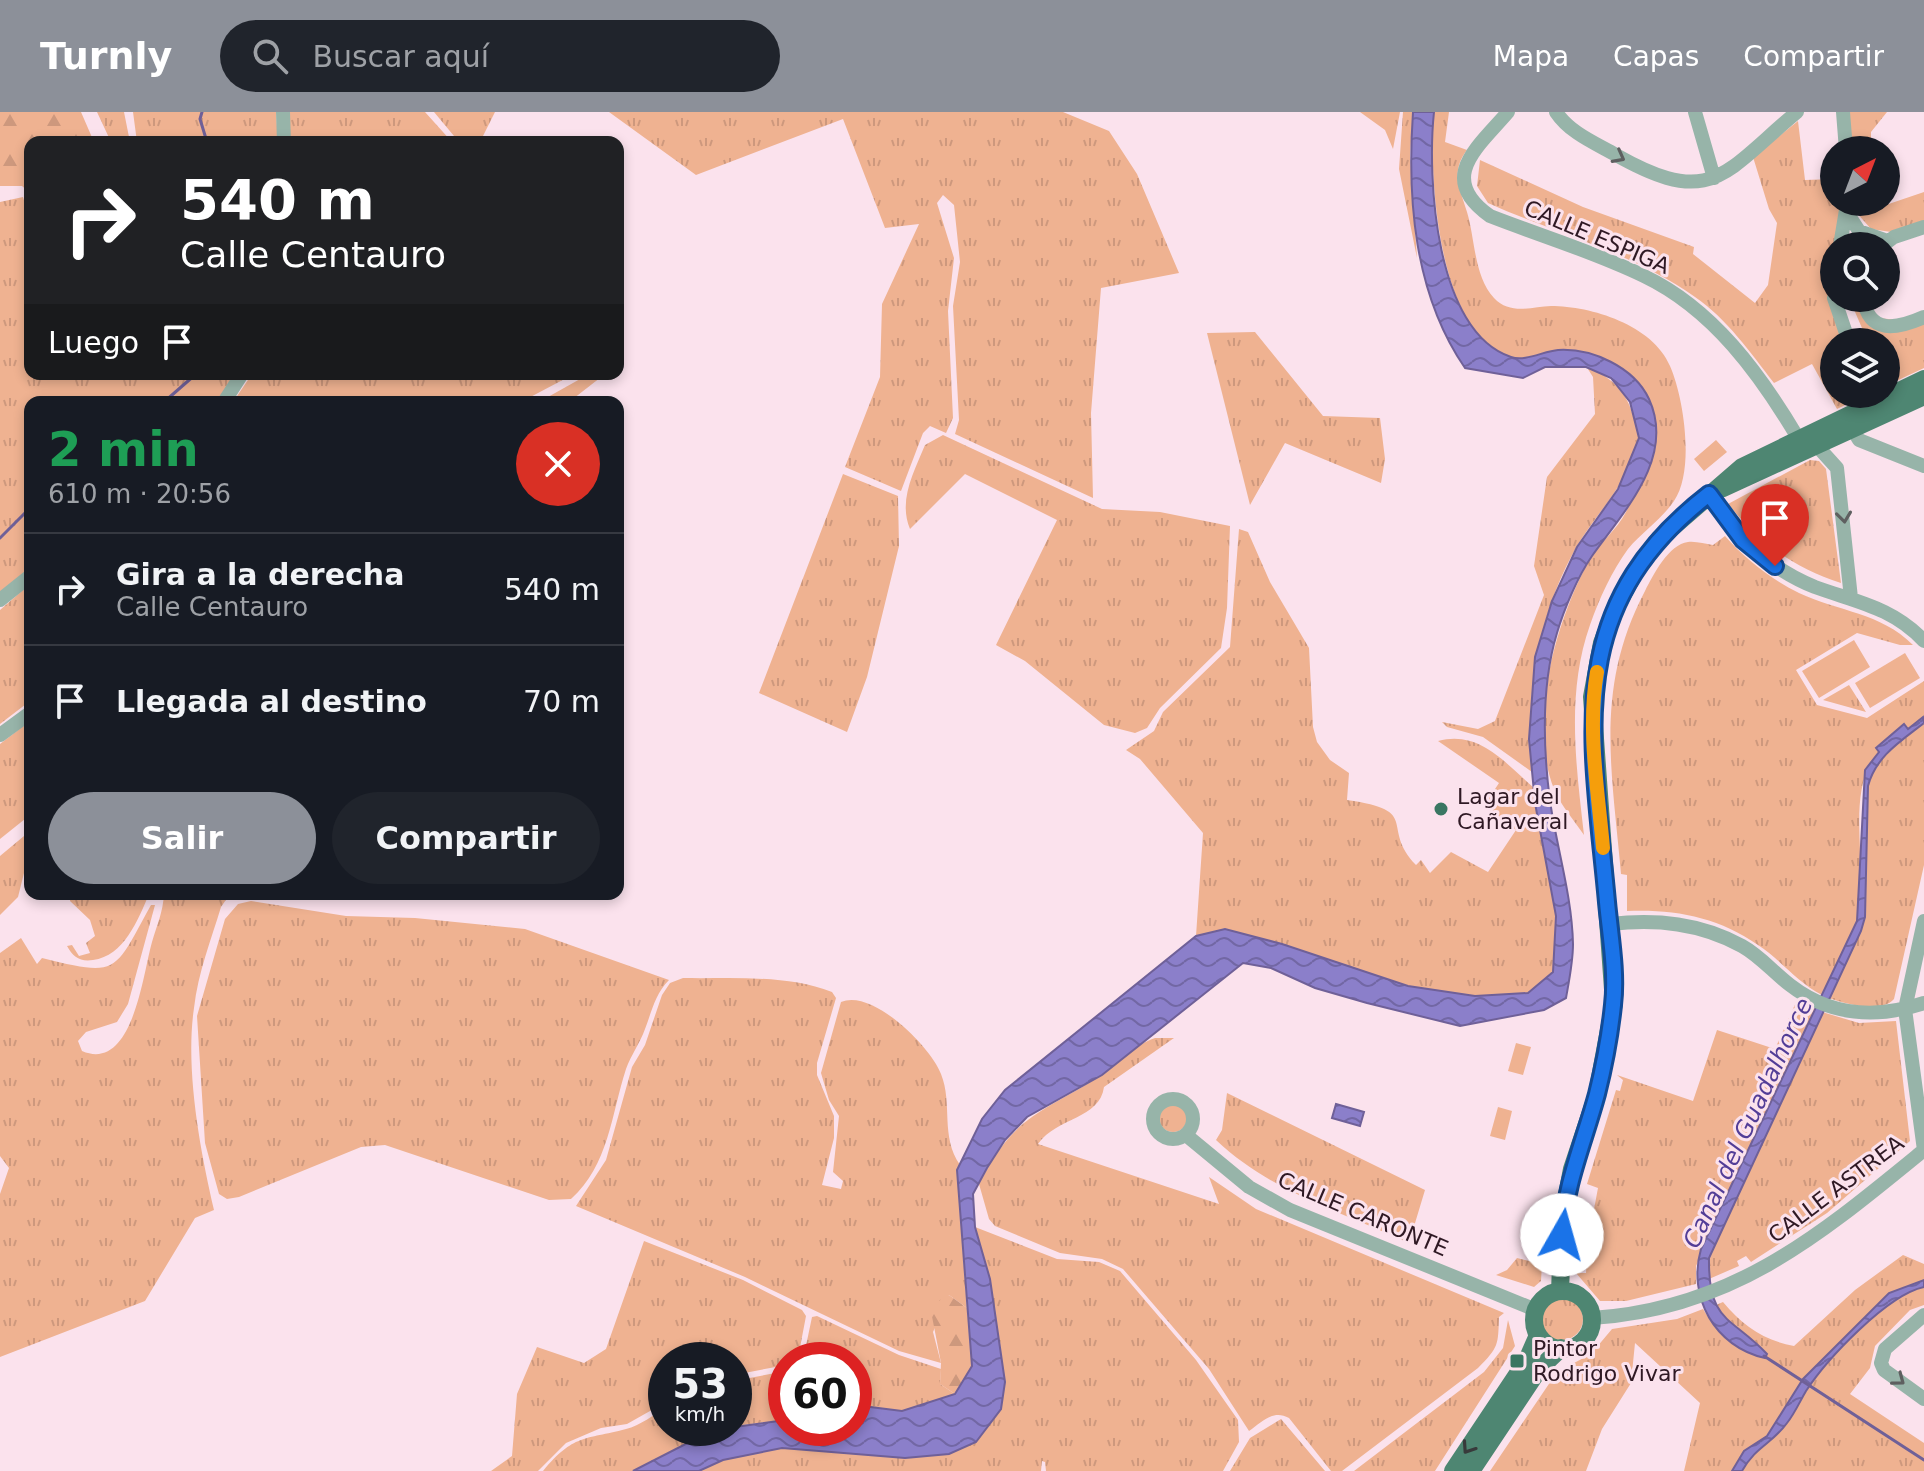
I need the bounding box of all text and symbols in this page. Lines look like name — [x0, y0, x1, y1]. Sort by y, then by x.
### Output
search box — [220, 20, 780, 92]
text: Turnly — [40, 34, 172, 78]
icon: search — [248, 34, 292, 78]
text: Buscar aquí — [312, 39, 489, 74]
text: Mapa — [1493, 40, 1569, 73]
text: Capas — [1613, 40, 1699, 73]
text: Compartir — [1743, 40, 1884, 73]
north arrow — [1820, 136, 1900, 216]
map controls — [1820, 136, 1900, 408]
one-way arrow — [1611, 147, 1625, 162]
text: 540 m — [180, 167, 375, 232]
icon: right — [48, 168, 152, 272]
street label: CALLE ESPIGA — [1521, 195, 1673, 279]
button: search — [1820, 232, 1900, 312]
text: Calle Centauro — [180, 234, 446, 275]
icon: arrive — [155, 320, 199, 364]
text: Luego — [48, 325, 139, 360]
button: layers — [1820, 328, 1900, 408]
text: 2 min — [48, 421, 199, 477]
button: close — [516, 422, 600, 506]
text: 610 m · 20:56 — [48, 479, 231, 509]
pin — [1741, 484, 1809, 566]
icon: arrive — [1753, 496, 1797, 540]
one-way arrow — [1835, 510, 1852, 523]
text: Gira a la derecha — [116, 557, 404, 592]
icon: right — [48, 567, 92, 611]
text: 540 m — [504, 572, 600, 607]
text: Calle Centauro — [116, 592, 308, 622]
icon: arrive — [48, 679, 92, 723]
text: Llegada al destino — [116, 684, 427, 719]
text: 70 m — [523, 684, 600, 719]
place label: Lagar del Cañaveral — [1457, 784, 1568, 834]
button: Salir — [48, 792, 316, 884]
button: Compartir — [332, 792, 600, 884]
marker: Lagar del Cañaveral — [1432, 800, 1450, 818]
water label: Canal del Guadalhorce — [1678, 993, 1818, 1253]
street label: CALLE ASTREA — [1764, 1130, 1908, 1248]
street label: CALLE CARONTE — [1274, 1167, 1452, 1261]
position arrow — [1520, 1193, 1604, 1277]
place label: Pintor Rodrigo Vivar — [1533, 1336, 1681, 1386]
speed limit sign: 60 — [768, 1342, 872, 1446]
marker: Pintor Rodrigo Vivar — [1508, 1352, 1526, 1370]
text: 53 — [672, 1361, 728, 1407]
one-way arrow — [1890, 1371, 1904, 1385]
text: km/h — [675, 1402, 725, 1426]
one-way arrow — [1463, 1440, 1478, 1454]

